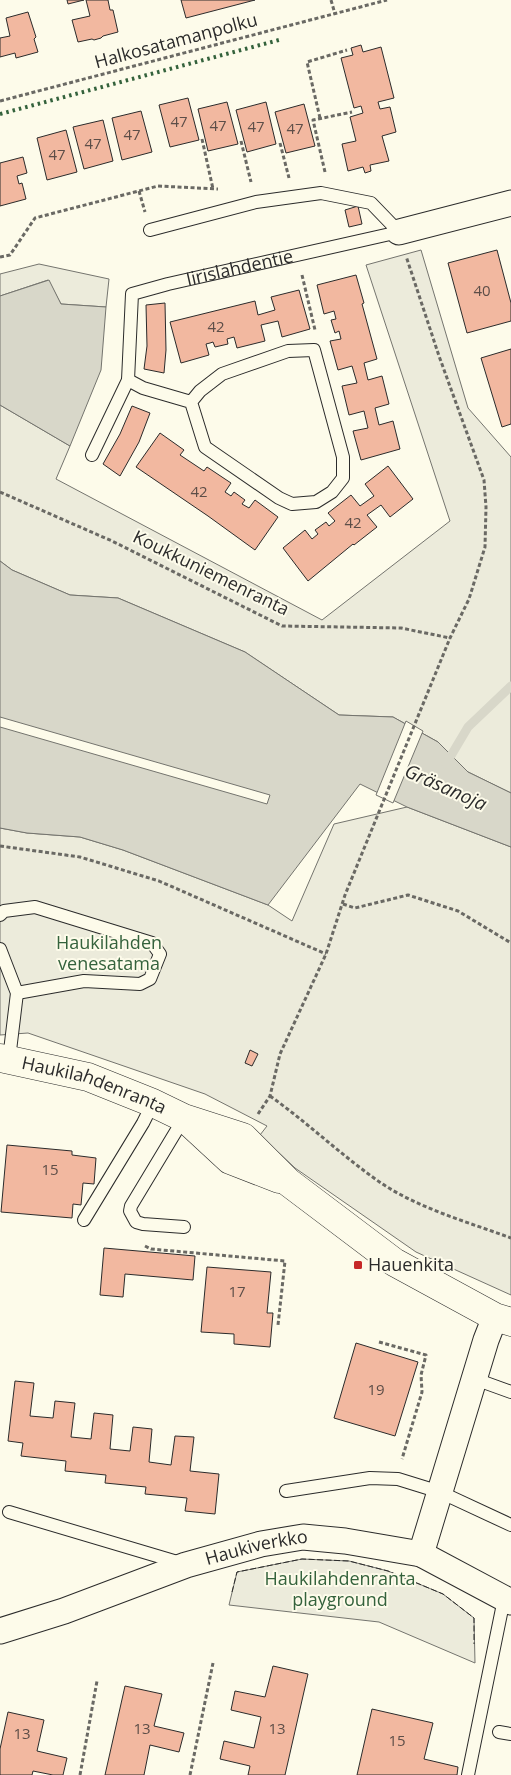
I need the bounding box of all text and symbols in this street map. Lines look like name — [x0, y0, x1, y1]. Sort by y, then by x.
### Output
street label: Halkosatamanpolku — [92, 7, 260, 73]
house number: 47 — [170, 111, 188, 131]
house number: 47 — [209, 115, 227, 135]
house number: 47 — [247, 116, 265, 136]
house number: 47 — [286, 118, 304, 138]
house number: 47 — [123, 124, 141, 144]
house number: 47 — [84, 133, 102, 153]
house number: 47 — [48, 144, 66, 164]
street label: Iirislahdentie — [184, 243, 295, 291]
house number: 40 — [473, 280, 491, 300]
house number: 42 — [207, 316, 225, 336]
house number: 42 — [190, 481, 208, 501]
house number: 42 — [344, 512, 362, 532]
street label: Koukkuniemenranta — [129, 524, 294, 620]
water label: Gräsanoja — [401, 757, 491, 817]
park label: Haukilahden venesatama — [56, 930, 162, 975]
street label: Haukilahdenranta — [20, 1050, 171, 1119]
house number: 15 — [41, 1159, 59, 1179]
place label: Hauenkita — [368, 1252, 454, 1276]
marker: Hauenkita — [352, 1259, 364, 1271]
house number: 17 — [228, 1281, 246, 1301]
house number: 19 — [367, 1379, 385, 1399]
street label: Haukiverkko — [202, 1523, 309, 1570]
park label: Haukilahdenranta playground — [265, 1566, 415, 1611]
house number: 13 — [133, 1718, 151, 1738]
house number: 13 — [268, 1718, 286, 1738]
house number: 13 — [13, 1723, 31, 1743]
house number: 15 — [388, 1730, 406, 1750]

